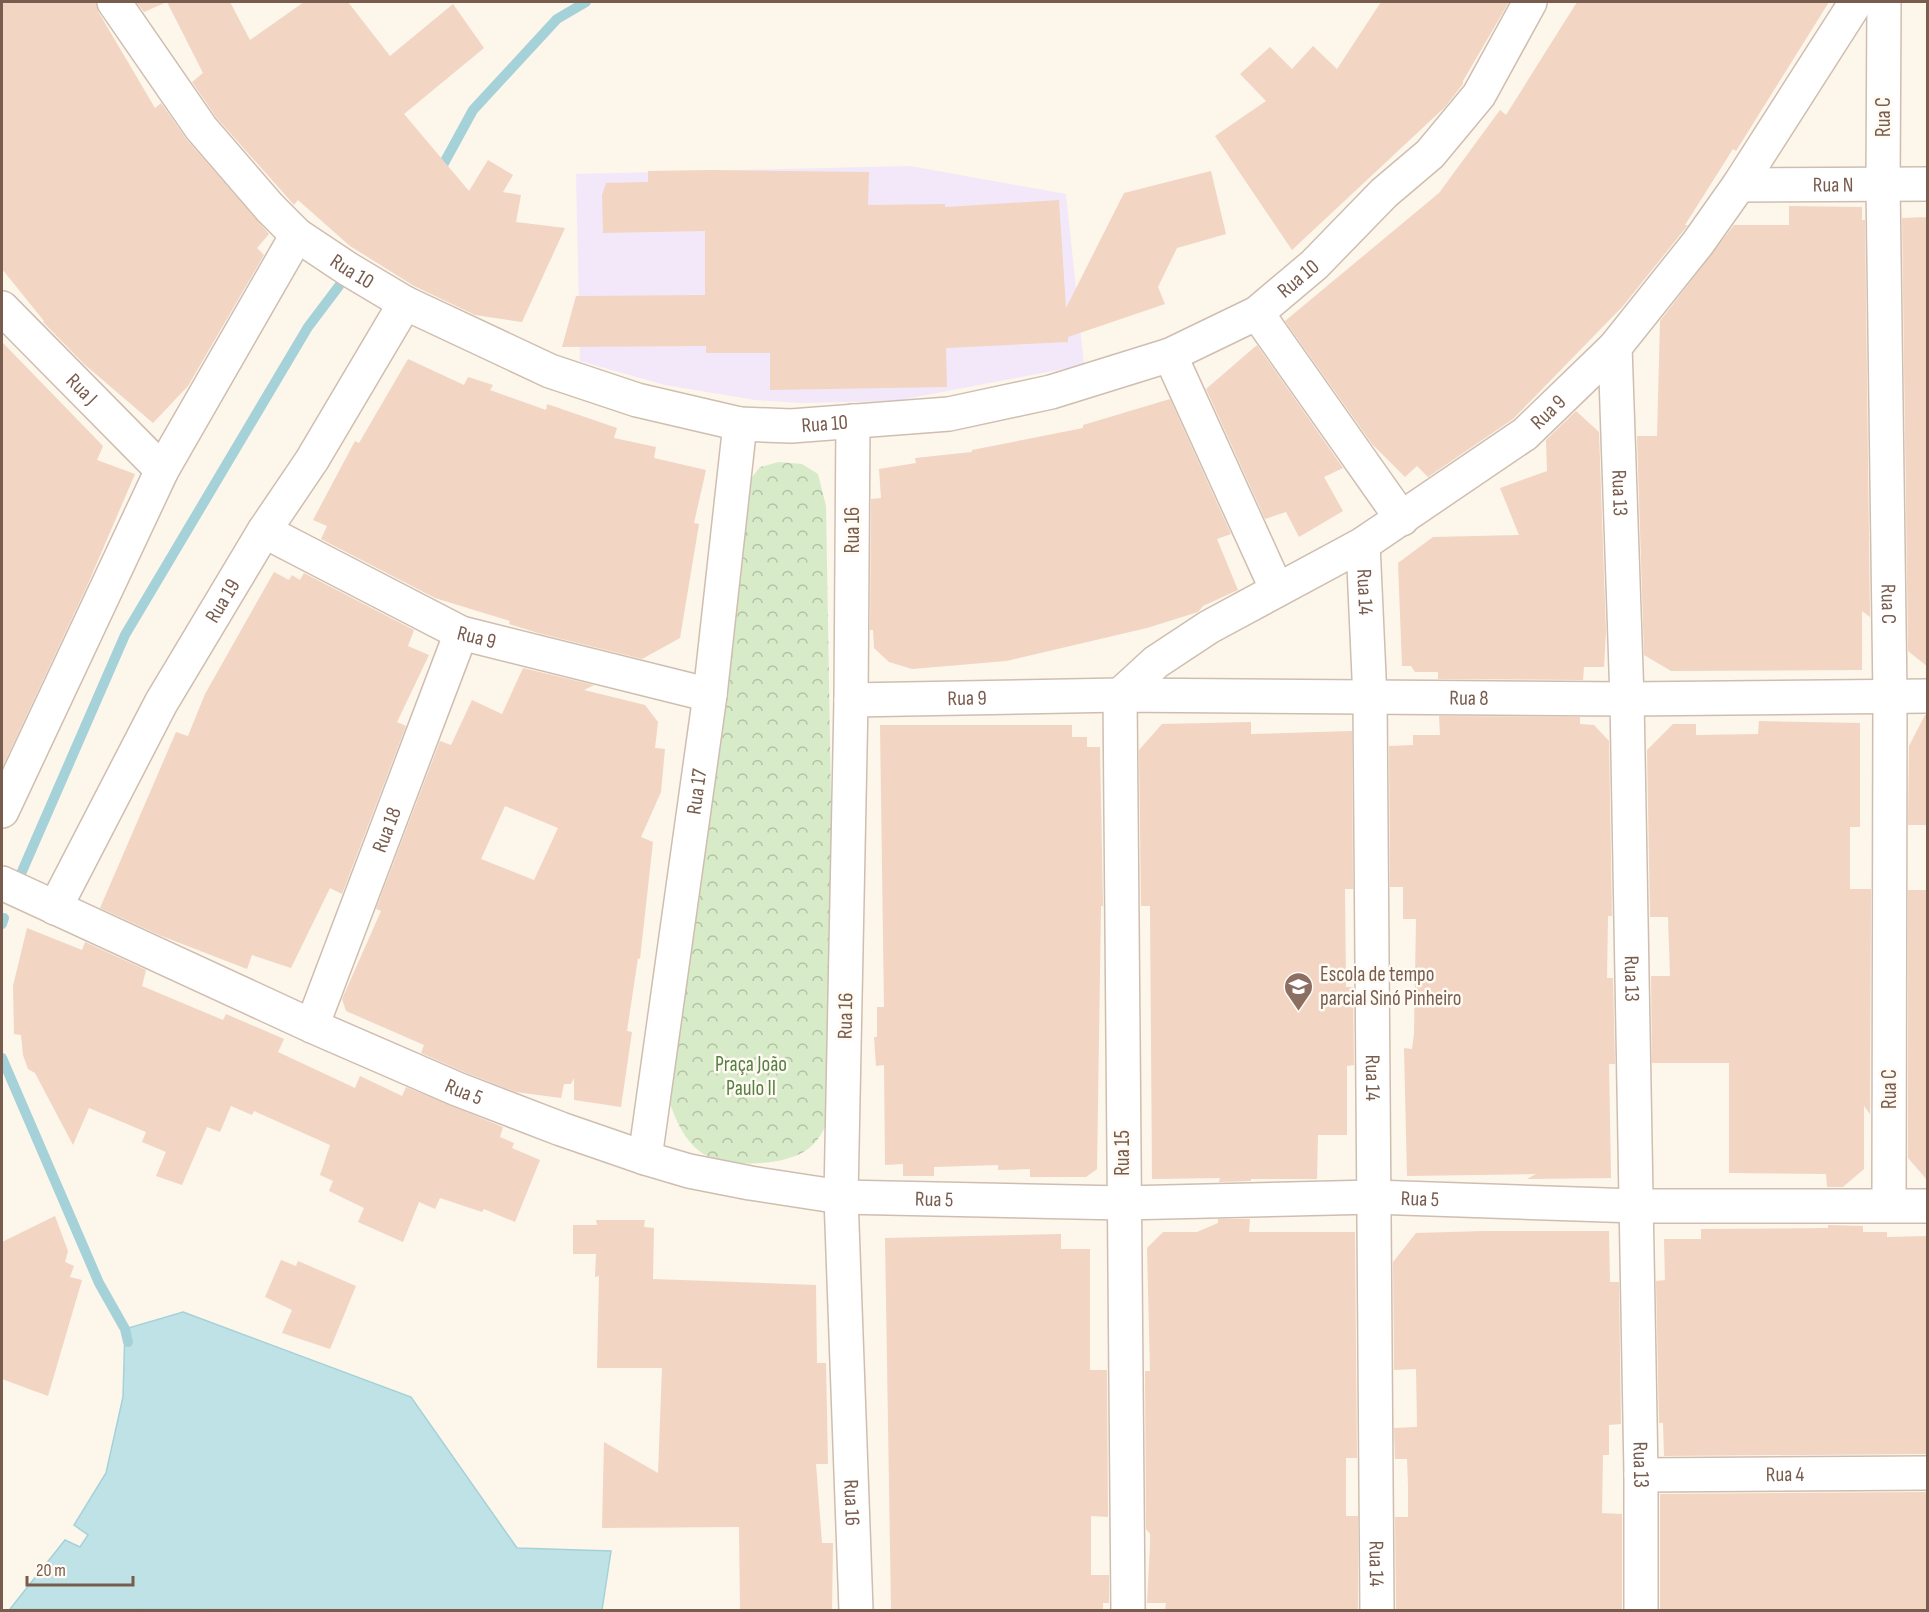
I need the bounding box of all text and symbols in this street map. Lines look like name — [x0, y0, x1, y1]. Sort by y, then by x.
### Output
street label: Rua C — [1871, 97, 1896, 137]
street label: Rua N — [1813, 172, 1853, 198]
street label: Rua 10 — [325, 249, 378, 295]
street label: Rua 10 — [1273, 254, 1324, 303]
street label: Rua J — [61, 368, 103, 410]
street label: Rua 9 — [1525, 390, 1571, 435]
street label: Rua 10 — [800, 410, 849, 438]
street label: Rua 13 — [1606, 469, 1633, 516]
street label: Rua 16 — [840, 507, 865, 553]
street label: Rua 14 — [1351, 568, 1378, 616]
street label: Rua 19 — [200, 575, 245, 627]
street label: Rua C — [1875, 584, 1901, 624]
street label: Rua 9 — [455, 621, 499, 654]
street label: Rua 9 — [947, 685, 987, 711]
street label: Rua 8 — [1449, 686, 1489, 711]
street label: Rua 17 — [681, 767, 713, 816]
street label: Rua 18 — [367, 804, 407, 856]
street label: Rua 13 — [1619, 955, 1644, 1002]
place label: Escola de tempo parcial Sinó Pinheiro — [1320, 962, 1462, 1011]
school or university icon: Escola de tempo parcial Sinó Pinheiro — [1283, 970, 1315, 1012]
street label: Rua 16 — [833, 993, 858, 1039]
park label: Praça João Paulo II — [715, 1052, 787, 1101]
street label: Rua 14 — [1360, 1055, 1385, 1101]
street label: Rua C — [1877, 1069, 1902, 1109]
street label: Rua 5 — [441, 1073, 486, 1111]
street label: Rua 15 — [1110, 1130, 1135, 1176]
street label: Rua 5 — [1400, 1186, 1440, 1212]
street label: Rua 5 — [915, 1187, 954, 1212]
street label: Rua 13 — [1627, 1441, 1653, 1488]
street label: Rua 4 — [1766, 1462, 1805, 1487]
street label: Rua 16 — [838, 1479, 865, 1526]
street label: Rua 14 — [1363, 1541, 1389, 1587]
scale bar — [27, 1549, 134, 1587]
text: 20 m — [36, 1560, 66, 1581]

